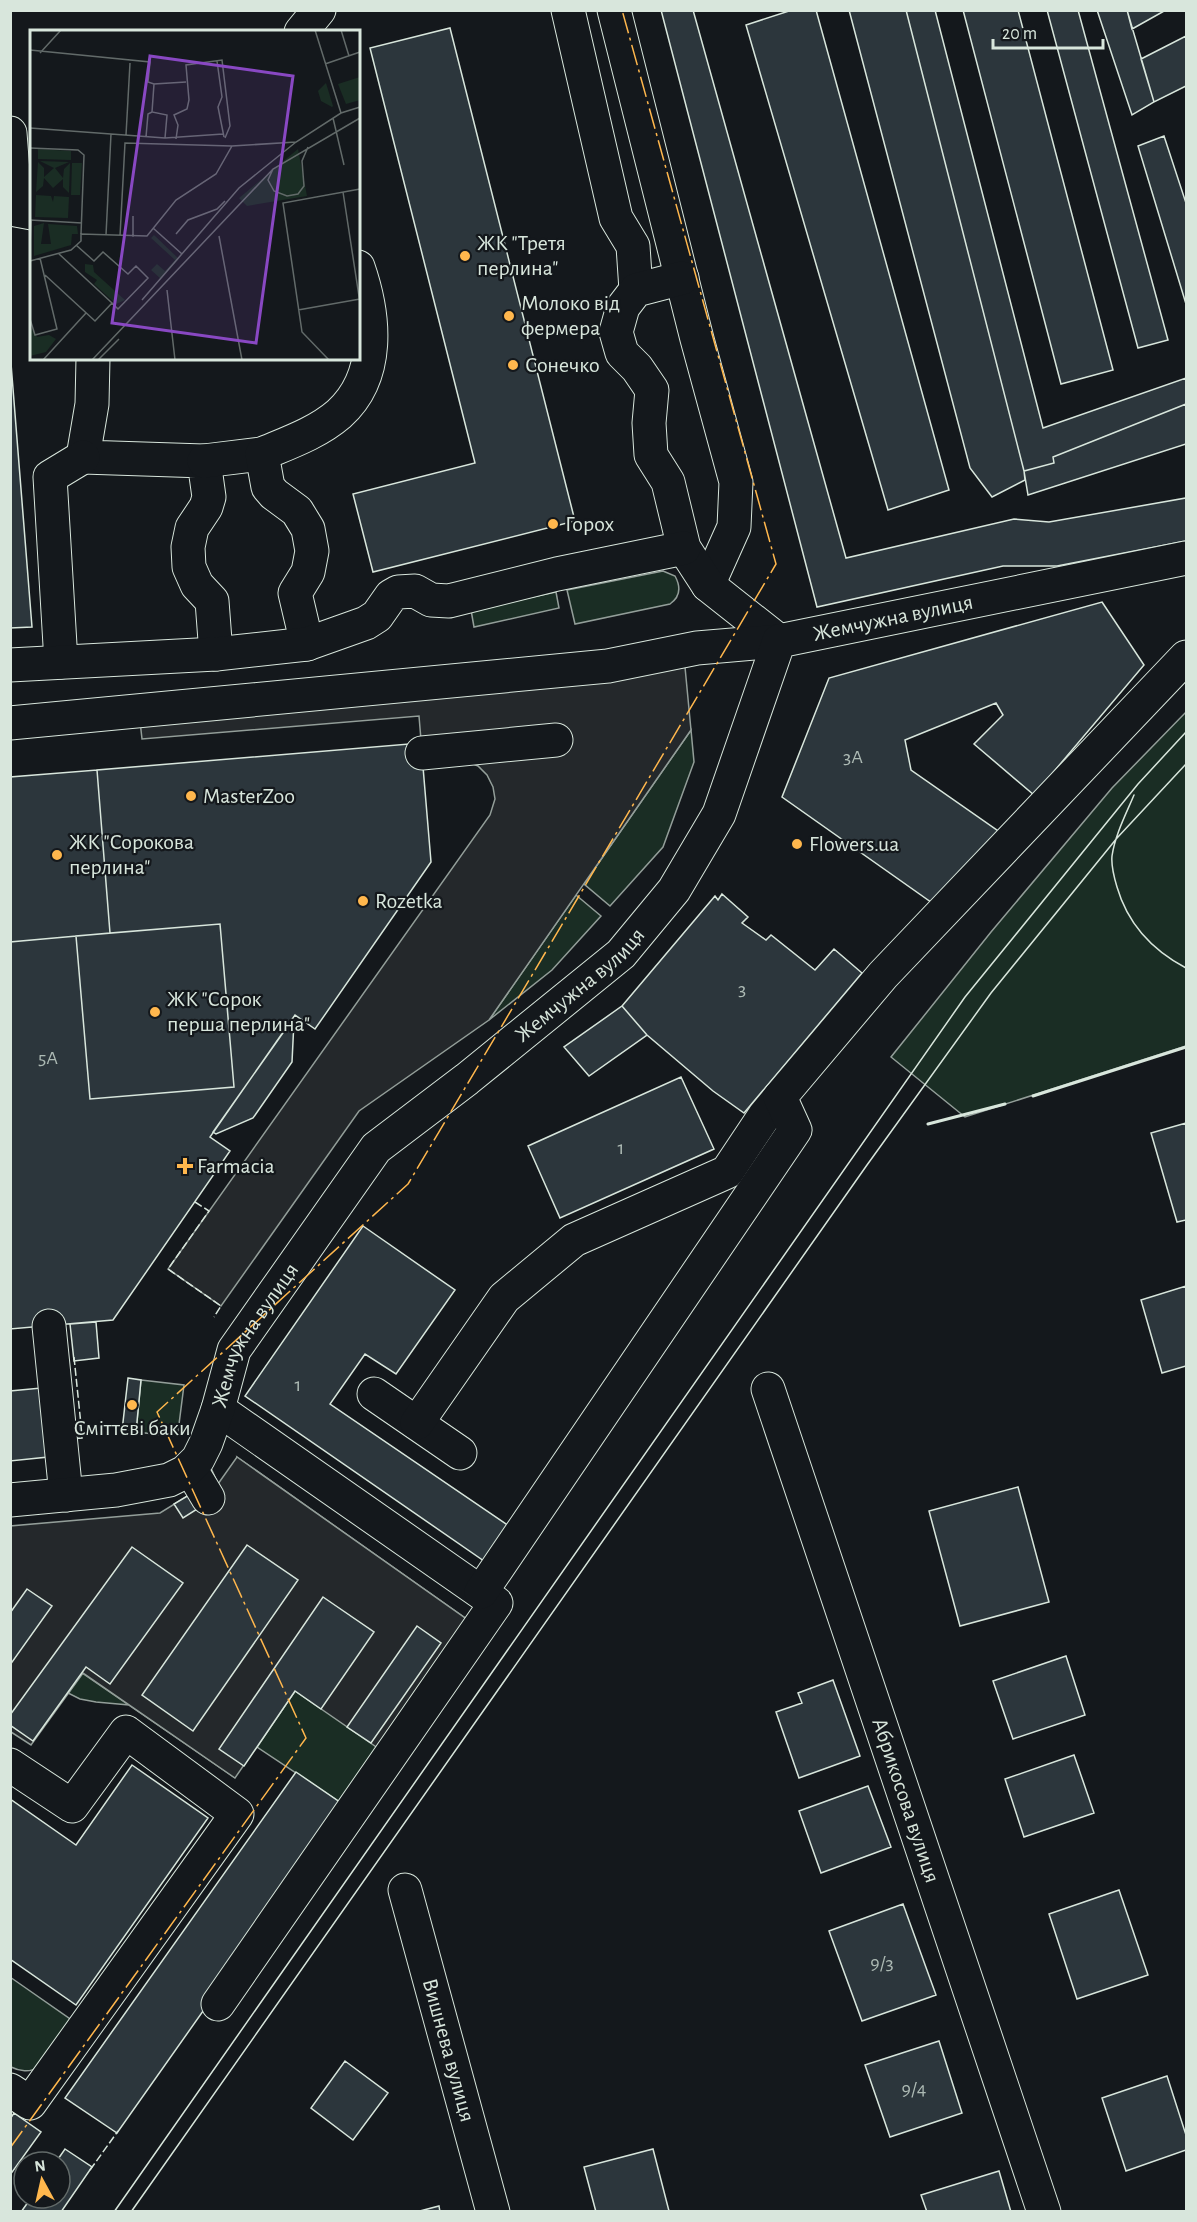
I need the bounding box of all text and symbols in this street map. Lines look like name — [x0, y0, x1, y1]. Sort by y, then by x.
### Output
scale bar — [993, 12, 1102, 50]
text: 20 m — [1002, 25, 1037, 43]
inset map — [30, 30, 360, 360]
place label: ЖК "Третя перлина" — [477, 232, 566, 279]
marker: ЖК "Третя перлина" — [458, 249, 472, 263]
place label: Молоко від фермера — [521, 292, 620, 339]
marker: Молоко від фермера — [502, 309, 516, 323]
place label: Сонечко — [525, 354, 600, 376]
marker: Сонечко — [506, 358, 520, 372]
place label: Горох — [565, 513, 614, 535]
marker: Горох — [546, 517, 560, 531]
street label: Жемчужна вулиця — [811, 591, 975, 645]
house number: 3А — [843, 747, 863, 767]
place label: MasterZoo — [203, 785, 295, 807]
marker: MasterZoo — [184, 789, 198, 803]
place label: ЖК "Сорокова перлина" — [69, 831, 194, 878]
place label: Flowers.ua — [809, 833, 899, 855]
marker: Flowers.ua — [790, 837, 804, 851]
marker: ЖК "Сорокова перлина" — [50, 848, 64, 862]
place label: Rozetka — [375, 890, 443, 912]
marker: Rozetka — [356, 894, 370, 908]
street label: Жемчужна вулиця — [511, 924, 649, 1046]
house number: 3 — [738, 979, 746, 999]
place label: ЖК "Сорок перша перлина" — [167, 988, 310, 1035]
marker: ЖК "Сорок перша перлина" — [148, 1005, 162, 1019]
house number: 5А — [38, 1048, 58, 1068]
house number: 1 — [618, 1138, 624, 1158]
place label: Farmacia — [197, 1155, 275, 1177]
marker: Farmacia — [178, 1159, 192, 1173]
street label: Жемчужна вулиця — [208, 1259, 303, 1410]
house number: 1 — [295, 1375, 301, 1395]
marker: Сміттєві баки — [125, 1398, 139, 1412]
place label: Сміттєві баки — [73, 1417, 191, 1439]
street label: Абрикосова вулиця — [868, 1715, 944, 1886]
house number: 9/3 — [870, 1953, 894, 1973]
street label: Вишнева вулиця — [419, 1976, 479, 2124]
house number: 9/4 — [902, 2079, 926, 2099]
north arrow — [12, 2150, 72, 2210]
text: N — [33, 2157, 47, 2175]

